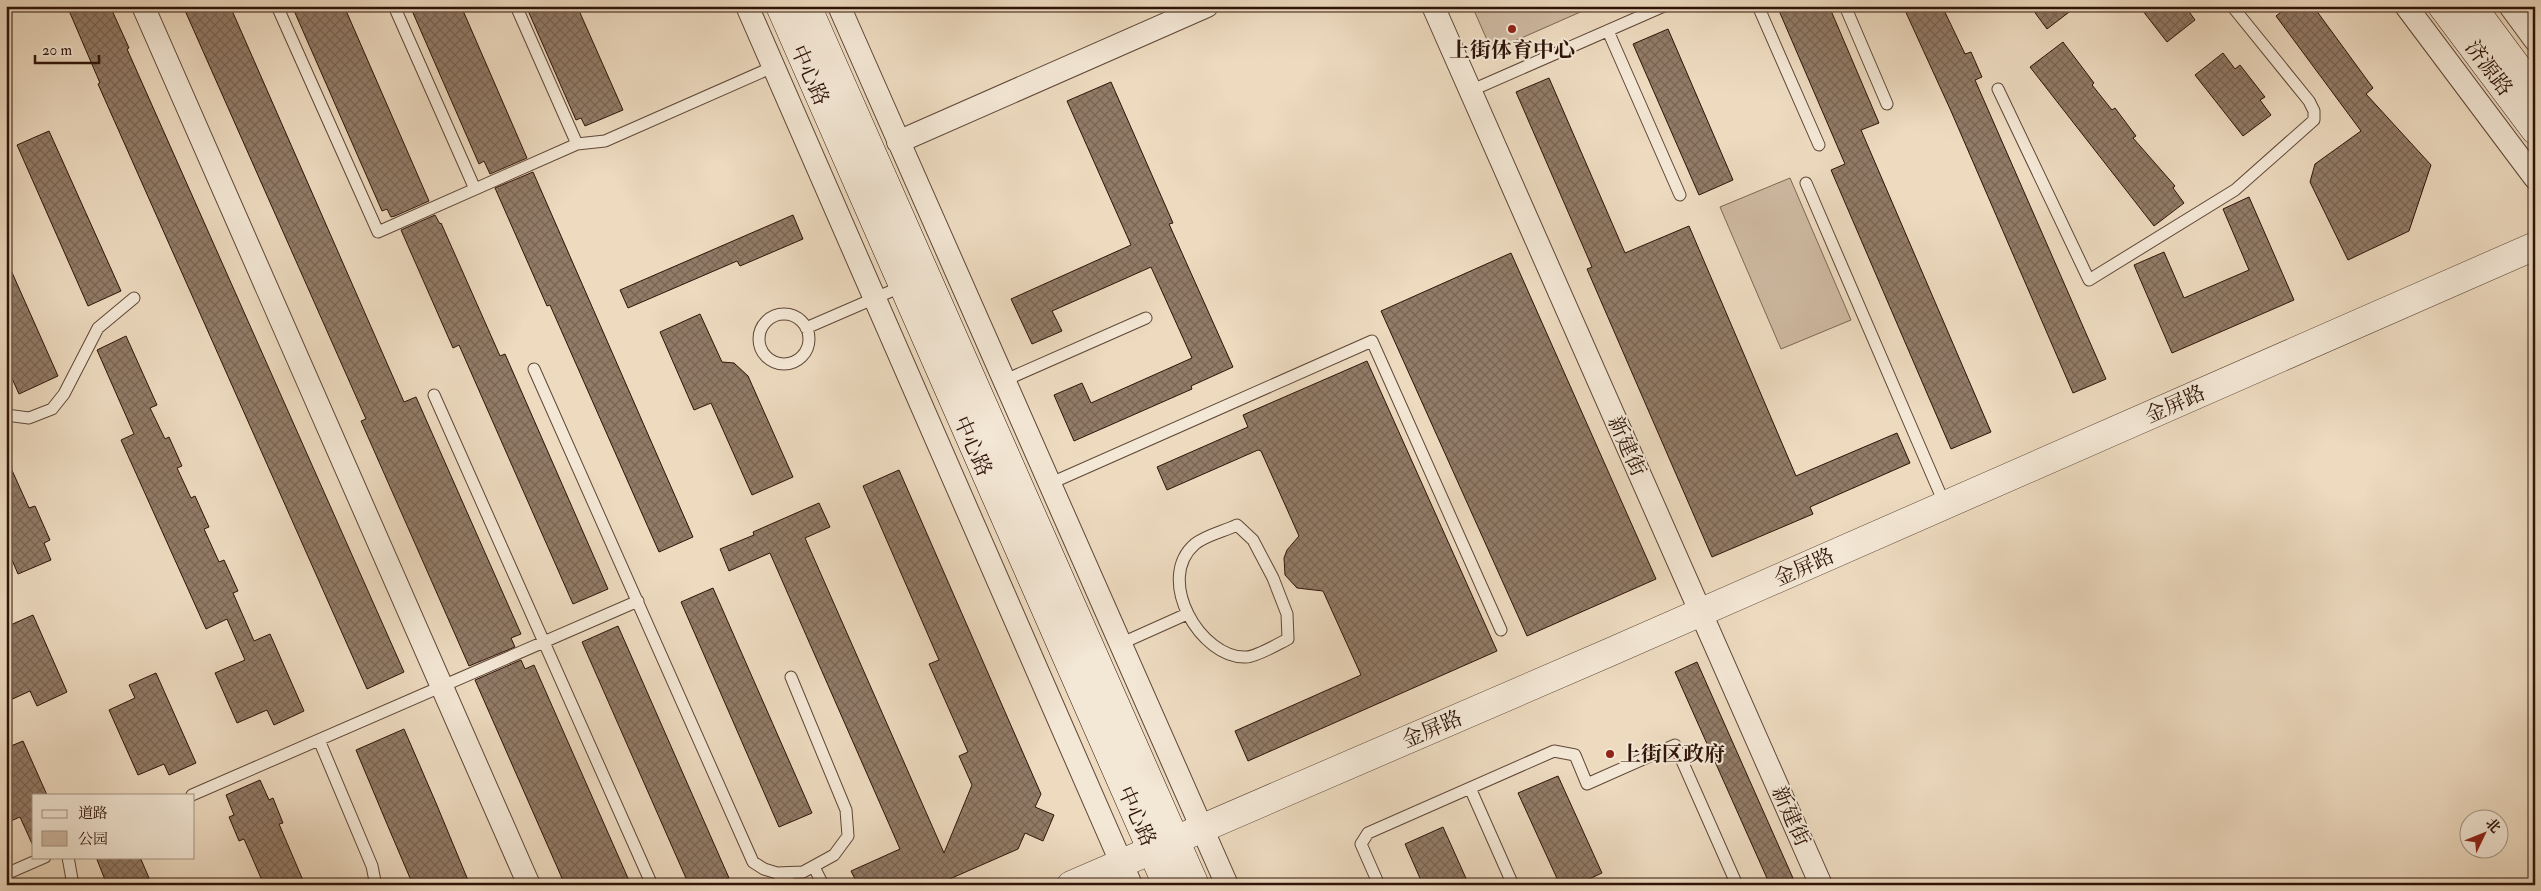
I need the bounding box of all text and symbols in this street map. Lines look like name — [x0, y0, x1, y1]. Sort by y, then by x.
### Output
marker: 上街体育中心 — [1506, 23, 1518, 35]
scale bar — [35, 32, 99, 64]
street label: 济源路 — [2459, 35, 2518, 102]
place label: 上街体育中心 — [1449, 37, 1575, 64]
text: 20 m — [42, 41, 72, 60]
street label: 中心路 — [784, 41, 835, 109]
street label: 金屏路 — [2141, 379, 2209, 430]
street label: 中心路 — [947, 412, 998, 480]
street label: 新建街 — [1601, 412, 1652, 480]
street label: 金屏路 — [1770, 542, 1838, 593]
street label: 金屏路 — [1398, 705, 1466, 754]
place label: 上街区政府 — [1620, 741, 1725, 768]
marker: 上街区政府 — [1604, 748, 1616, 760]
street label: 中心路 — [1111, 782, 1162, 850]
street label: 新建街 — [1765, 782, 1816, 850]
legend — [32, 794, 195, 858]
text: 道路 — [78, 804, 108, 823]
north arrow — [2458, 808, 2508, 858]
text: 北 — [2482, 815, 2504, 836]
text: 公园 — [78, 830, 108, 849]

